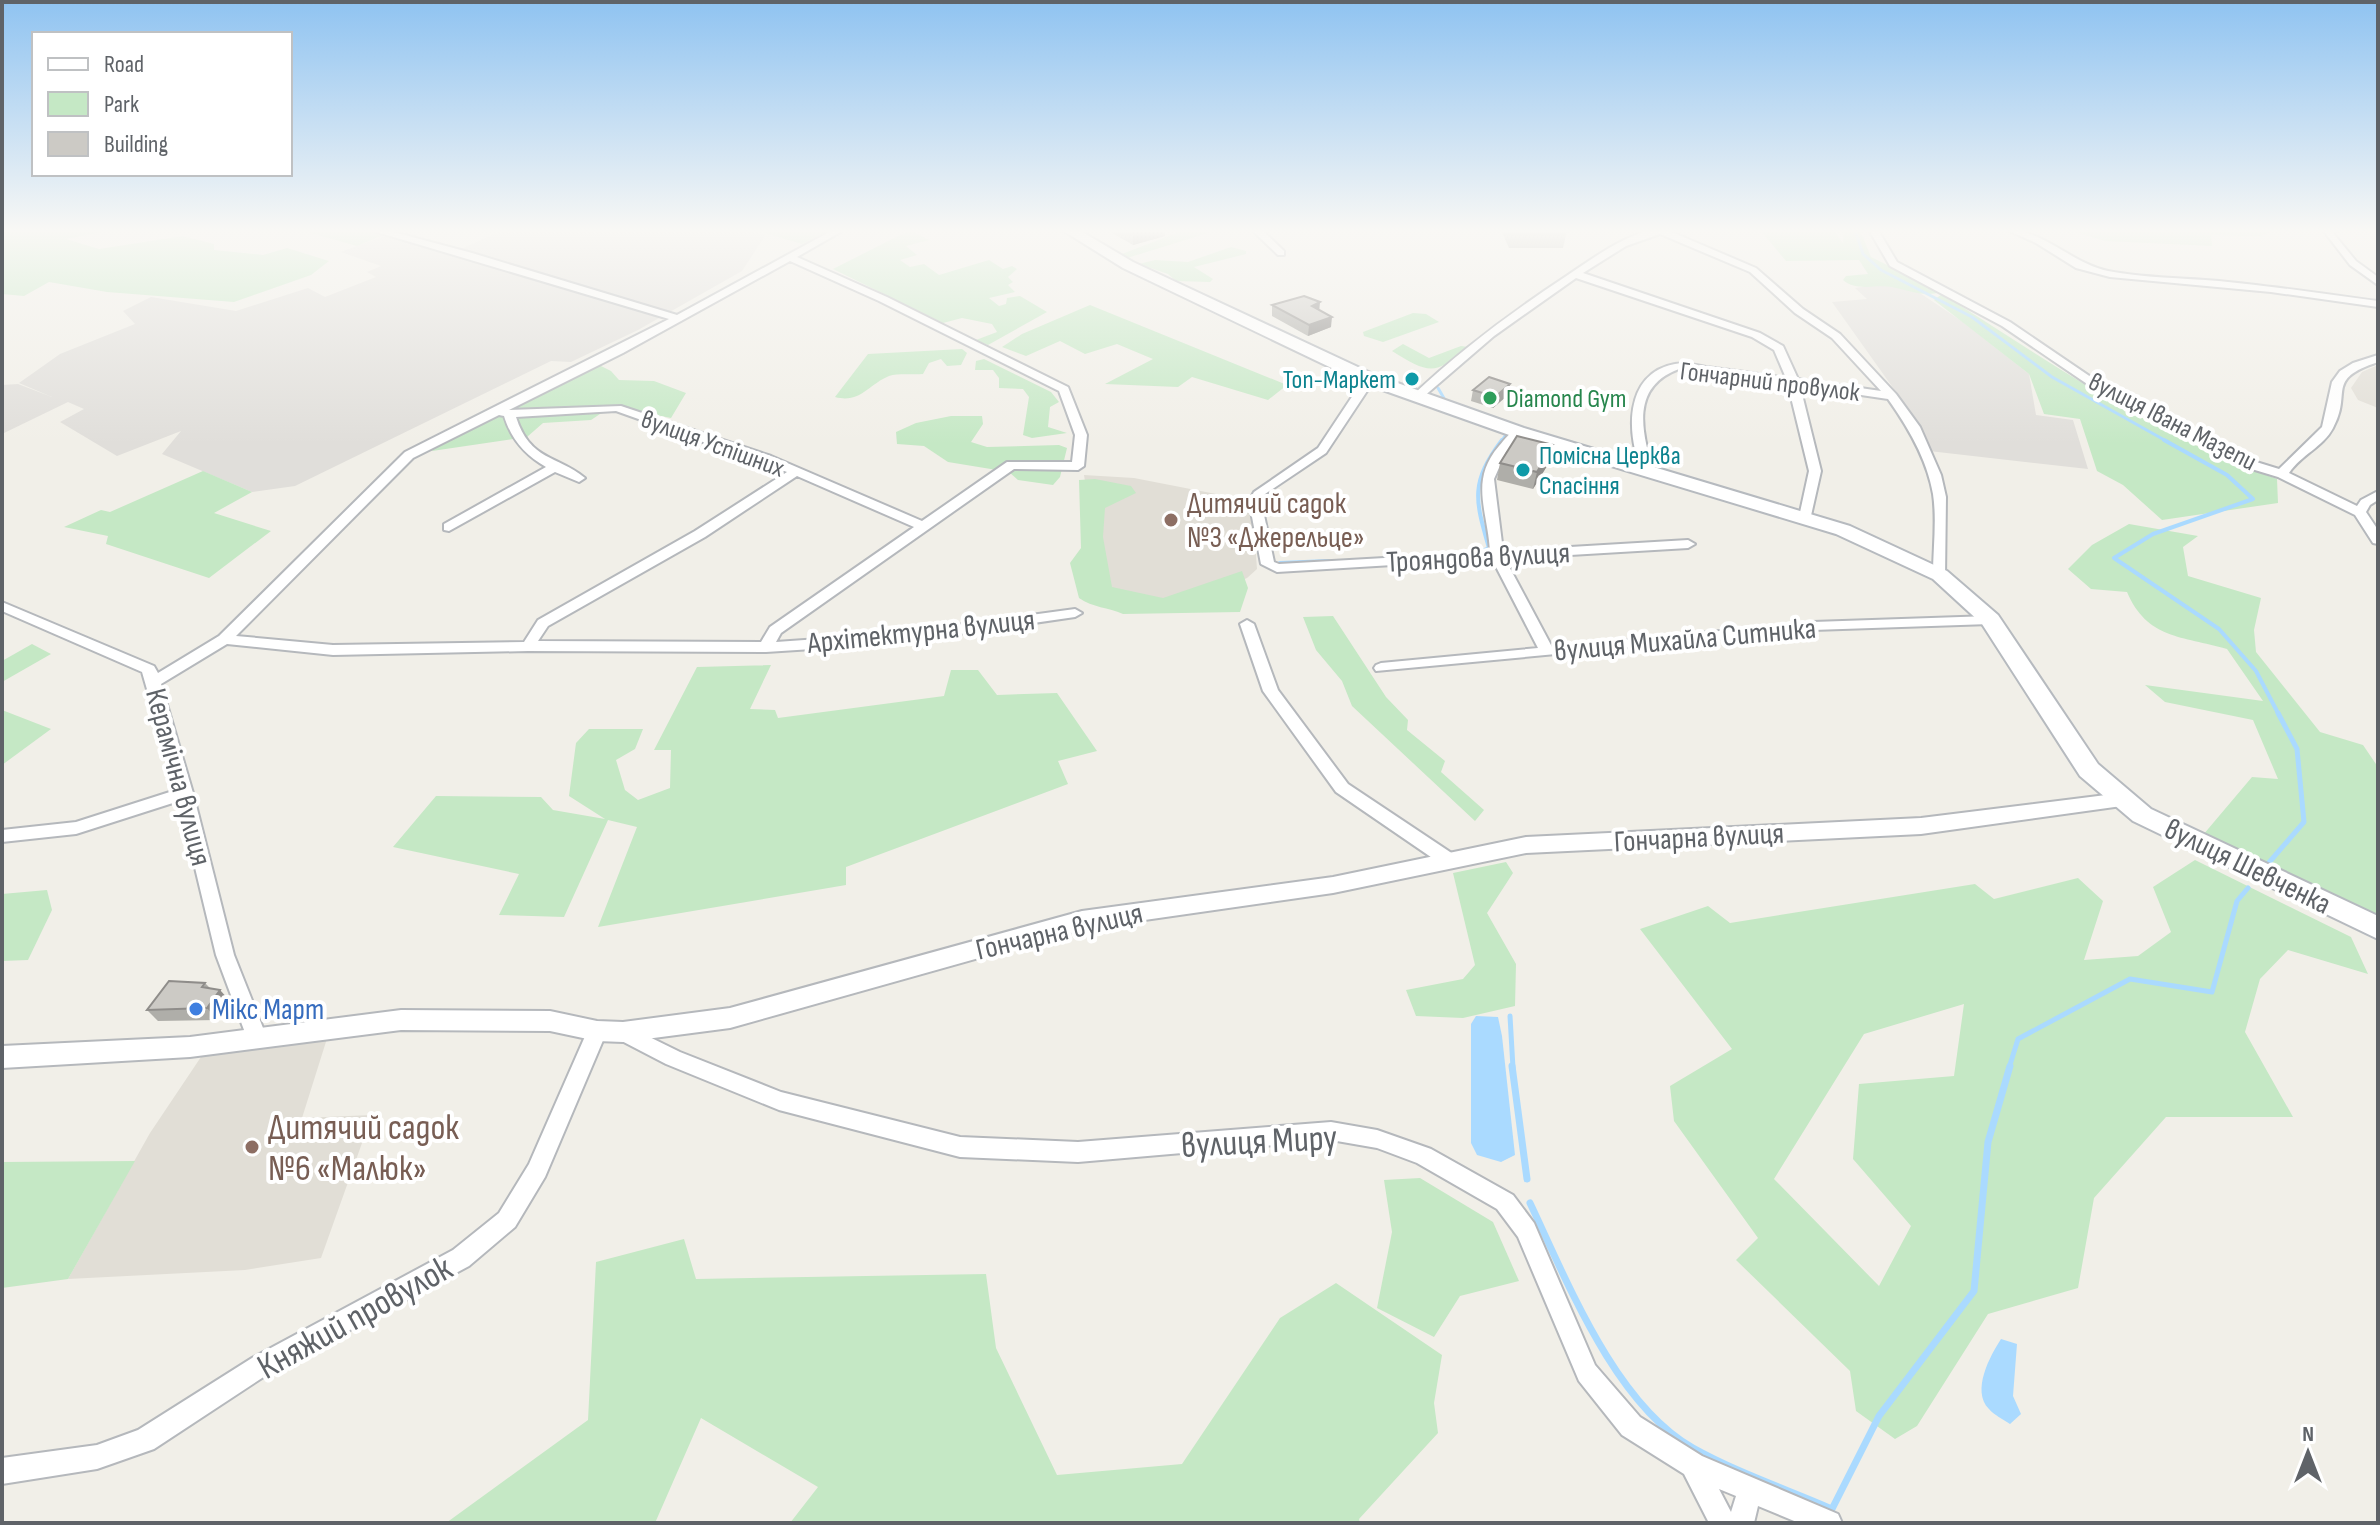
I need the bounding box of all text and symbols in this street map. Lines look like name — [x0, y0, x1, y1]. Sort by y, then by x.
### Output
legend — [32, 32, 292, 176]
text: Road — [104, 50, 144, 79]
text: Park — [104, 90, 139, 119]
text: Building — [104, 130, 168, 159]
street label: Гончарний провулок — [1678, 356, 1861, 409]
place label: Топ-Маркет — [1283, 365, 1396, 396]
street label: вулиця Івана Мазепи — [2083, 367, 2261, 478]
marker: Топ-Маркет — [1403, 370, 1421, 388]
place label: Diamond Gym — [1506, 384, 1627, 415]
marker: Diamond Gym — [1481, 389, 1499, 407]
street label: вулиця Успішних — [637, 404, 788, 485]
place label: Помісна Церква Спасіння — [1539, 441, 1681, 502]
marker: Помісна Церква Спасіння — [1514, 461, 1532, 479]
place label: Дитячий садок №3 «Джерельце» — [1187, 486, 1365, 556]
marker: Дитячий садок №3 «Джерельце» — [1162, 511, 1180, 529]
street label: Трояндова вулиця — [1385, 535, 1571, 581]
street label: Архітектурна вулиця — [805, 602, 1037, 662]
street label: вулиця Михайла Ситника — [1553, 611, 1818, 669]
street label: Керамічна вулиця — [137, 685, 219, 870]
street label: вулиця Шевченка — [2159, 811, 2337, 923]
street label: Гончарна вулиця — [1613, 816, 1785, 860]
street label: Гончарна вулиця — [972, 895, 1146, 969]
place label: Мікс Март — [212, 992, 324, 1028]
marker: Мікс Март — [187, 1000, 205, 1018]
place label: Дитячий садок №6 «Малюк» — [268, 1107, 459, 1191]
street label: вулиця Миру — [1180, 1117, 1338, 1168]
marker: Дитячий садок №6 «Малюк» — [243, 1138, 261, 1156]
street label: Княжий провулок — [250, 1247, 460, 1389]
north arrow — [2268, 1413, 2348, 1493]
text: N — [2302, 1421, 2314, 1448]

